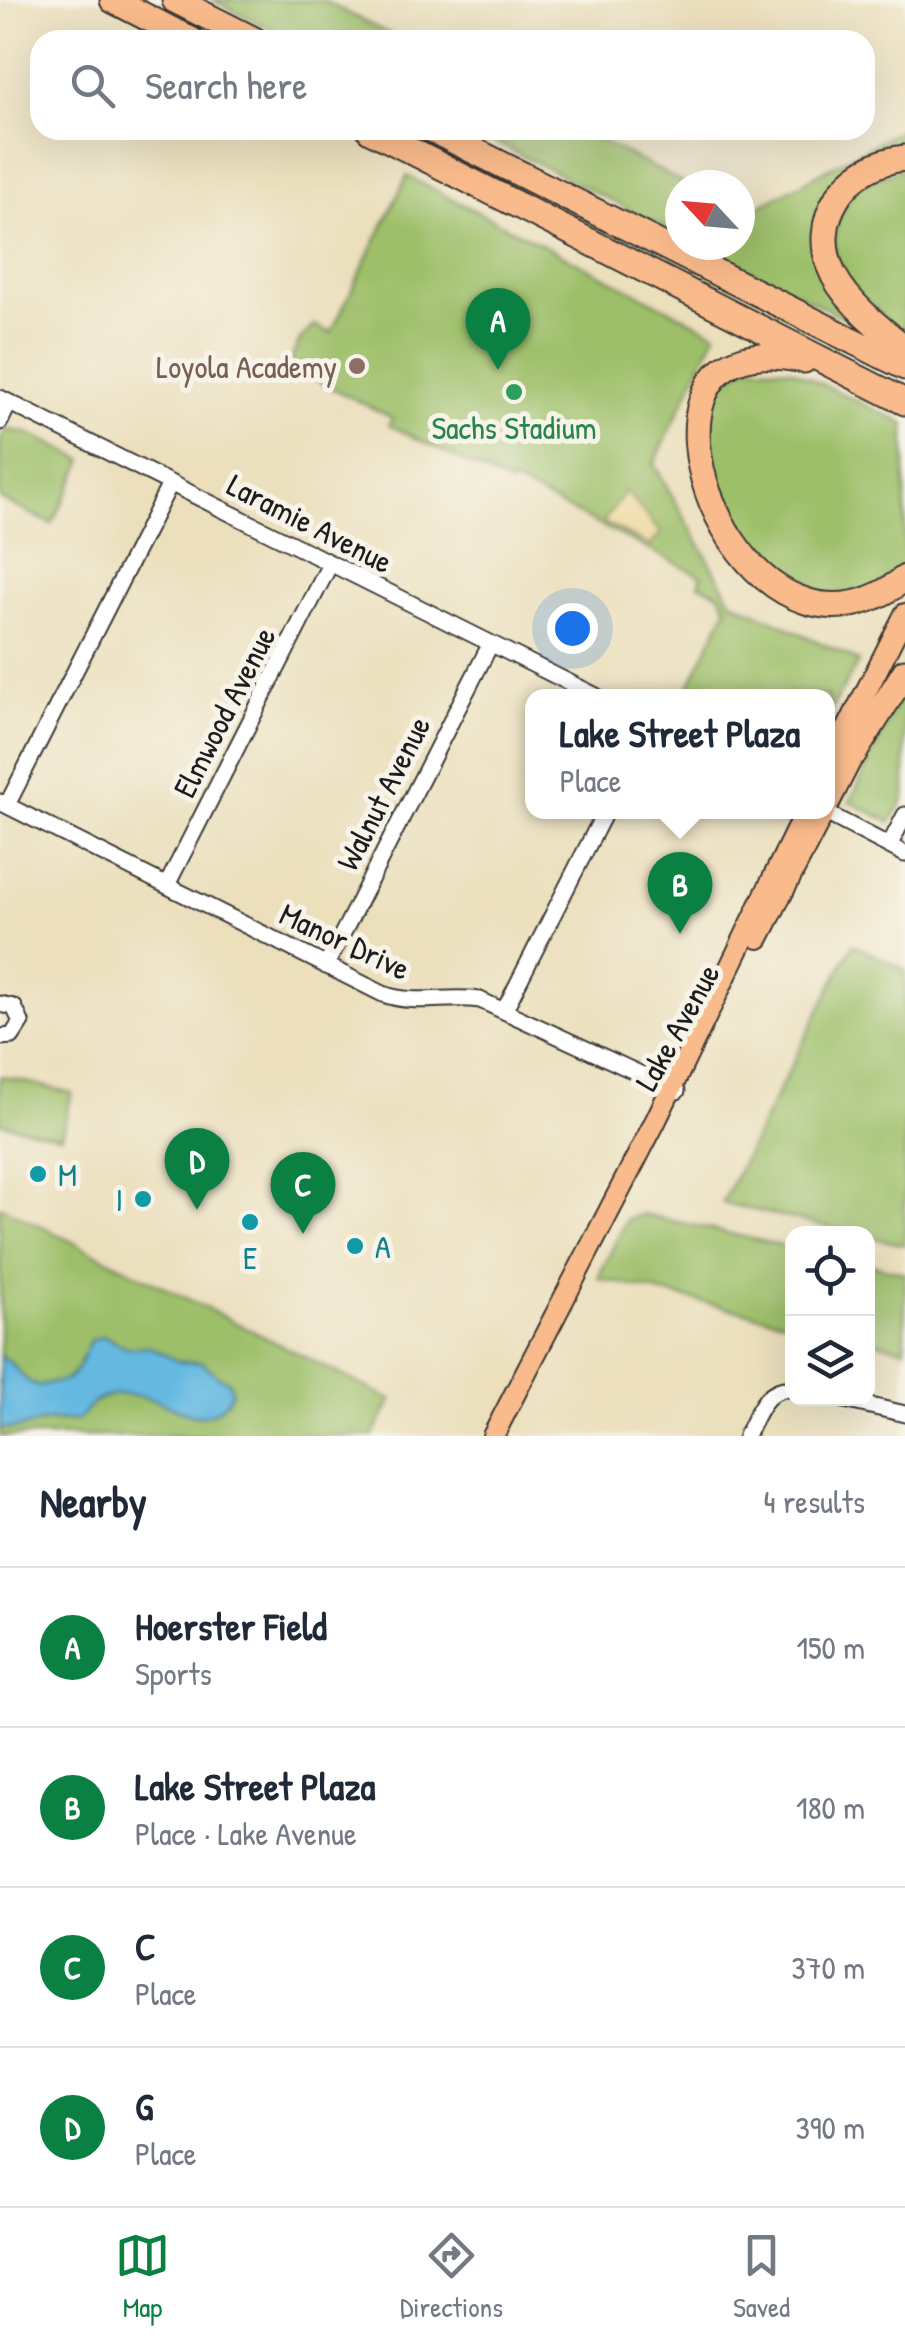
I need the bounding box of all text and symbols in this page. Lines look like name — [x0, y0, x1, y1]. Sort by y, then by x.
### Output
search box — [30, 30, 875, 140]
icon: search — [65, 58, 120, 113]
text: Search here — [145, 59, 307, 111]
north arrow — [665, 170, 755, 260]
pin: A — [466, 288, 530, 370]
place label: Loyola Academy — [156, 345, 337, 388]
marker: Loyola Academy — [346, 355, 368, 377]
marker: Sachs Stadium — [503, 381, 525, 403]
place label: Sachs Stadium — [431, 406, 597, 449]
street label: Laramie Avenue — [220, 463, 400, 583]
your location — [547, 603, 598, 654]
street label: Elmwood Avenue — [163, 619, 285, 805]
popup — [525, 689, 835, 819]
text: Lake Street Plaza — [560, 707, 800, 759]
street label: Walnut Avenue — [326, 708, 440, 877]
text: Place — [560, 759, 621, 802]
pin: B — [648, 852, 712, 934]
street label: Manor Drive — [273, 892, 417, 990]
street label: Lake Avenue — [625, 956, 730, 1098]
pin: D — [164, 1128, 230, 1210]
pin: C — [270, 1152, 336, 1234]
place label: M — [58, 1153, 77, 1196]
marker: M — [27, 1163, 49, 1185]
place label: I — [115, 1178, 123, 1221]
marker: I — [132, 1188, 154, 1210]
marker: E — [239, 1211, 261, 1233]
place label: A — [375, 1225, 391, 1268]
map controls — [785, 1226, 875, 1406]
button: locate — [785, 1226, 875, 1316]
marker: A — [344, 1235, 366, 1257]
place label: E — [243, 1236, 257, 1279]
button: layers — [785, 1316, 875, 1406]
text: Nearby — [40, 1473, 147, 1530]
text: 4 results — [764, 1480, 865, 1523]
text: Hoerster Field — [135, 1600, 327, 1652]
text: A — [65, 1626, 80, 1669]
text: 150 m — [796, 1626, 865, 1669]
text: Sports — [135, 1652, 212, 1695]
text: Lake Street Plaza — [135, 1760, 375, 1812]
text: B — [64, 1786, 81, 1829]
text: 180 m — [796, 1786, 865, 1829]
text: Place · Lake Avenue — [135, 1812, 357, 1855]
text: C — [135, 1920, 156, 1972]
text: C — [64, 1946, 81, 1989]
text: 370 m — [791, 1946, 865, 1989]
text: Place — [135, 1972, 197, 2015]
text: G — [135, 2080, 153, 2132]
text: D — [65, 2106, 80, 2149]
text: 390 m — [795, 2106, 865, 2149]
text: Place — [135, 2132, 197, 2175]
tab: Map — [115, 2228, 170, 2326]
tab: Directions — [400, 2228, 503, 2326]
tab: Saved — [733, 2228, 790, 2326]

